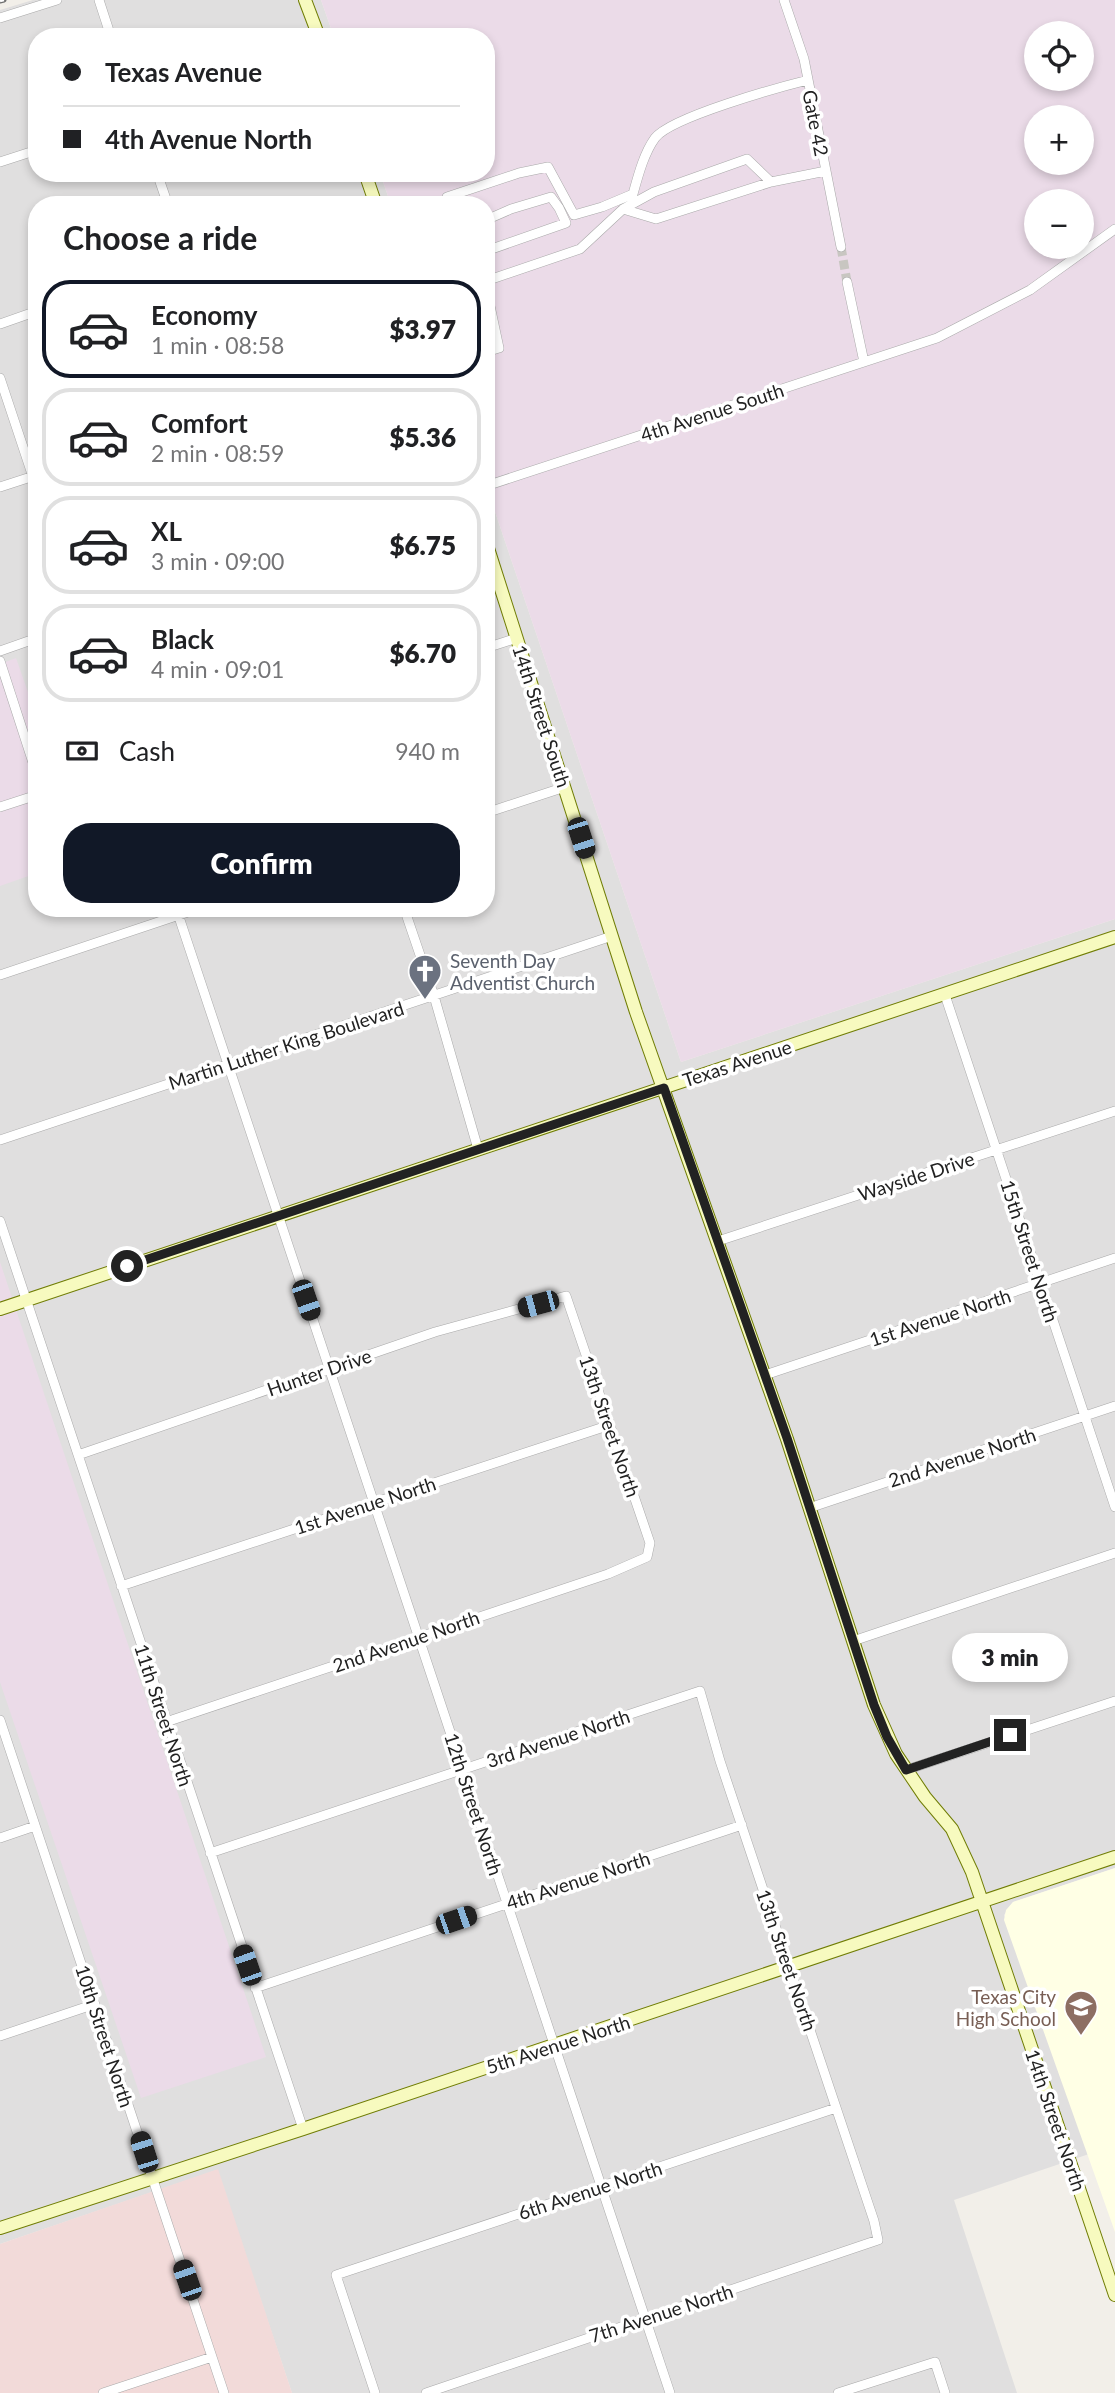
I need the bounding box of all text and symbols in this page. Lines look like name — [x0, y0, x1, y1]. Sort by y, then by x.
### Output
map controls — [1024, 21, 1094, 259]
button: locate — [1024, 21, 1094, 91]
text: Texas Avenue — [105, 56, 262, 88]
street label: Gate 42 — [798, 88, 834, 158]
button: + — [1024, 105, 1094, 175]
text: 4th Avenue North — [105, 123, 312, 155]
button: − — [1024, 189, 1094, 259]
text: Choose a ride — [63, 218, 257, 257]
icon: car — [67, 298, 130, 361]
text: Economy — [151, 299, 257, 331]
text: $3.97 — [389, 313, 456, 345]
text: 1 min · 08:58 — [151, 331, 284, 359]
street label: 4th Avenue South — [637, 378, 787, 446]
icon: car — [67, 406, 130, 469]
text: Comfort — [151, 407, 248, 439]
text: $5.36 — [389, 421, 456, 453]
text: 2 min · 08:59 — [151, 439, 284, 467]
icon: car — [67, 514, 130, 577]
text: XL — [151, 515, 182, 547]
text: $6.75 — [389, 529, 456, 561]
text: 3 min · 09:00 — [151, 547, 284, 575]
icon: car — [67, 622, 130, 685]
text: Black — [151, 623, 214, 655]
text: $6.70 — [389, 637, 456, 669]
street label: 14th Street South — [508, 642, 576, 790]
text: 4 min · 09:01 — [151, 655, 284, 683]
icon: cash — [63, 732, 101, 770]
text: Cash — [119, 735, 175, 767]
text: 940 m — [395, 737, 460, 765]
car — [565, 815, 598, 861]
button: Confirm — [63, 823, 460, 903]
place label: Seventh Day Adventist Church — [450, 949, 595, 994]
church icon: Seventh Day Adventist Church — [406, 952, 444, 1001]
street label: Martin Luther King Boulevard — [165, 996, 407, 1094]
street label: Texas Avenue — [680, 1035, 794, 1091]
street label: Wayside Drive — [855, 1146, 977, 1206]
street label: 15th Street North — [996, 1177, 1064, 1325]
route start — [111, 1250, 143, 1282]
car — [290, 1277, 323, 1323]
street label: 1st Avenue North — [866, 1283, 1014, 1351]
car — [515, 1288, 562, 1320]
street label: Hunter Drive — [264, 1343, 374, 1401]
street label: 13th Street North — [575, 1352, 645, 1500]
street label: 2nd Avenue North — [885, 1422, 1039, 1492]
street label: 1st Avenue North — [291, 1471, 439, 1539]
street label: 2nd Avenue North — [330, 1605, 482, 1677]
callout: 3 min — [952, 1634, 1068, 1682]
street label: 11th Street North — [130, 1641, 198, 1789]
text: 3 min — [981, 1643, 1039, 1671]
street label: 3rd Avenue North — [483, 1704, 633, 1772]
route end — [994, 1719, 1026, 1751]
street label: 12th Street North — [440, 1730, 508, 1878]
street label: 4th Avenue North — [503, 1846, 653, 1914]
street label: 13th Street North — [752, 1886, 822, 2034]
car — [433, 1903, 480, 1937]
car — [231, 1942, 264, 1988]
street label: 10th Street North — [71, 1962, 139, 2110]
place label: Texas City High School — [956, 1985, 1056, 2030]
school or university icon: Texas City High School — [1062, 1988, 1100, 2037]
street label: 5th Avenue North — [483, 2010, 633, 2078]
street label: 14th Street North — [1021, 2046, 1091, 2194]
car — [128, 2129, 161, 2175]
street label: 6th Avenue North — [515, 2156, 665, 2224]
car — [171, 2257, 204, 2303]
street label: 7th Avenue North — [586, 2279, 736, 2347]

